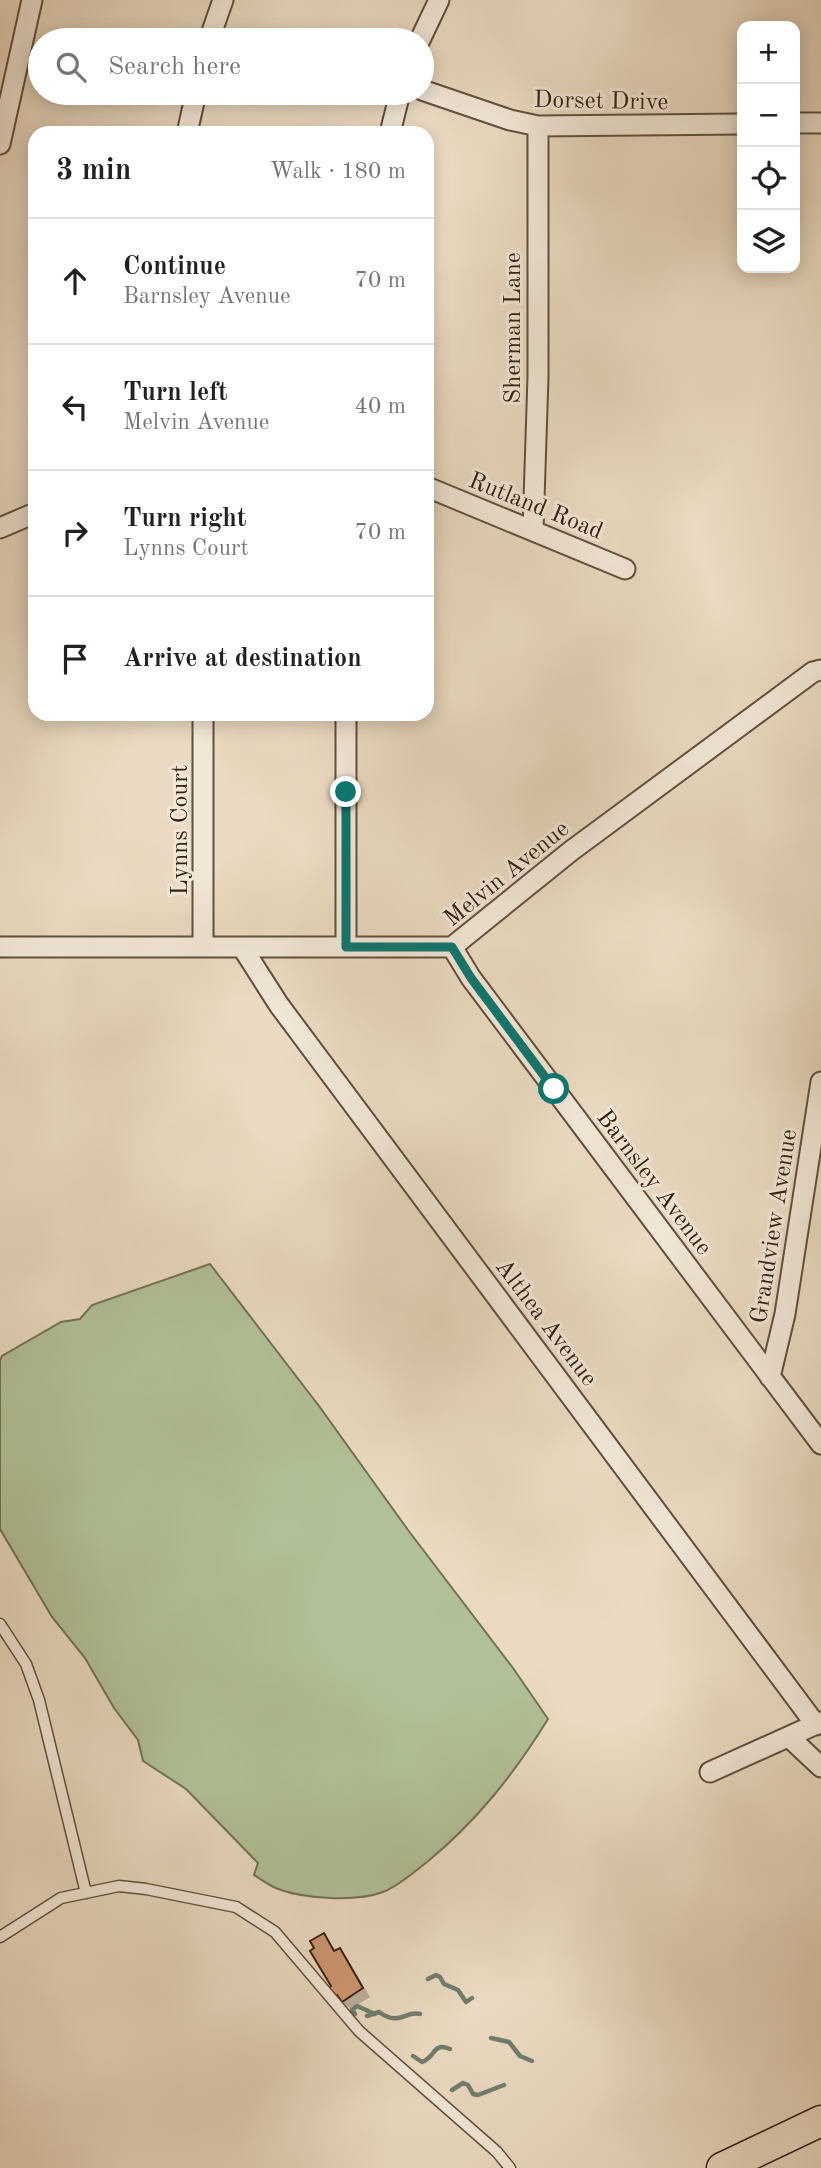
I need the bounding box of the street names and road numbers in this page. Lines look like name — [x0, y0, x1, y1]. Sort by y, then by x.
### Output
street label: Dorset Drive — [533, 89, 669, 115]
street label: Sherman Lane — [502, 252, 526, 404]
street label: Rutland Road — [465, 469, 606, 545]
street label: Lynns Court — [169, 765, 193, 895]
street label: Melvin Avenue — [440, 817, 574, 932]
street label: Barnsley Avenue — [591, 1106, 716, 1260]
street label: Grandview Avenue — [748, 1128, 802, 1325]
street label: Althea Avenue — [490, 1255, 601, 1391]

